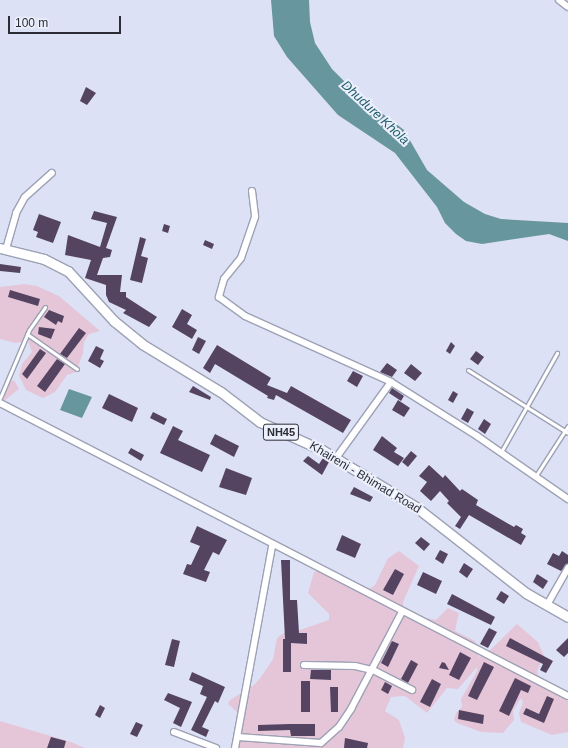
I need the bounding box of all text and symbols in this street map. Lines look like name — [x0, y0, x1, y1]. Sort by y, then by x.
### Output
scale bar — [10, 8, 123, 34]
text: 100 m — [15, 16, 48, 30]
water label: Dhudure Khola — [338, 78, 412, 148]
road number: NH45 — [262, 423, 300, 441]
street label: Khaireni - Bhimad Road — [307, 439, 423, 517]

